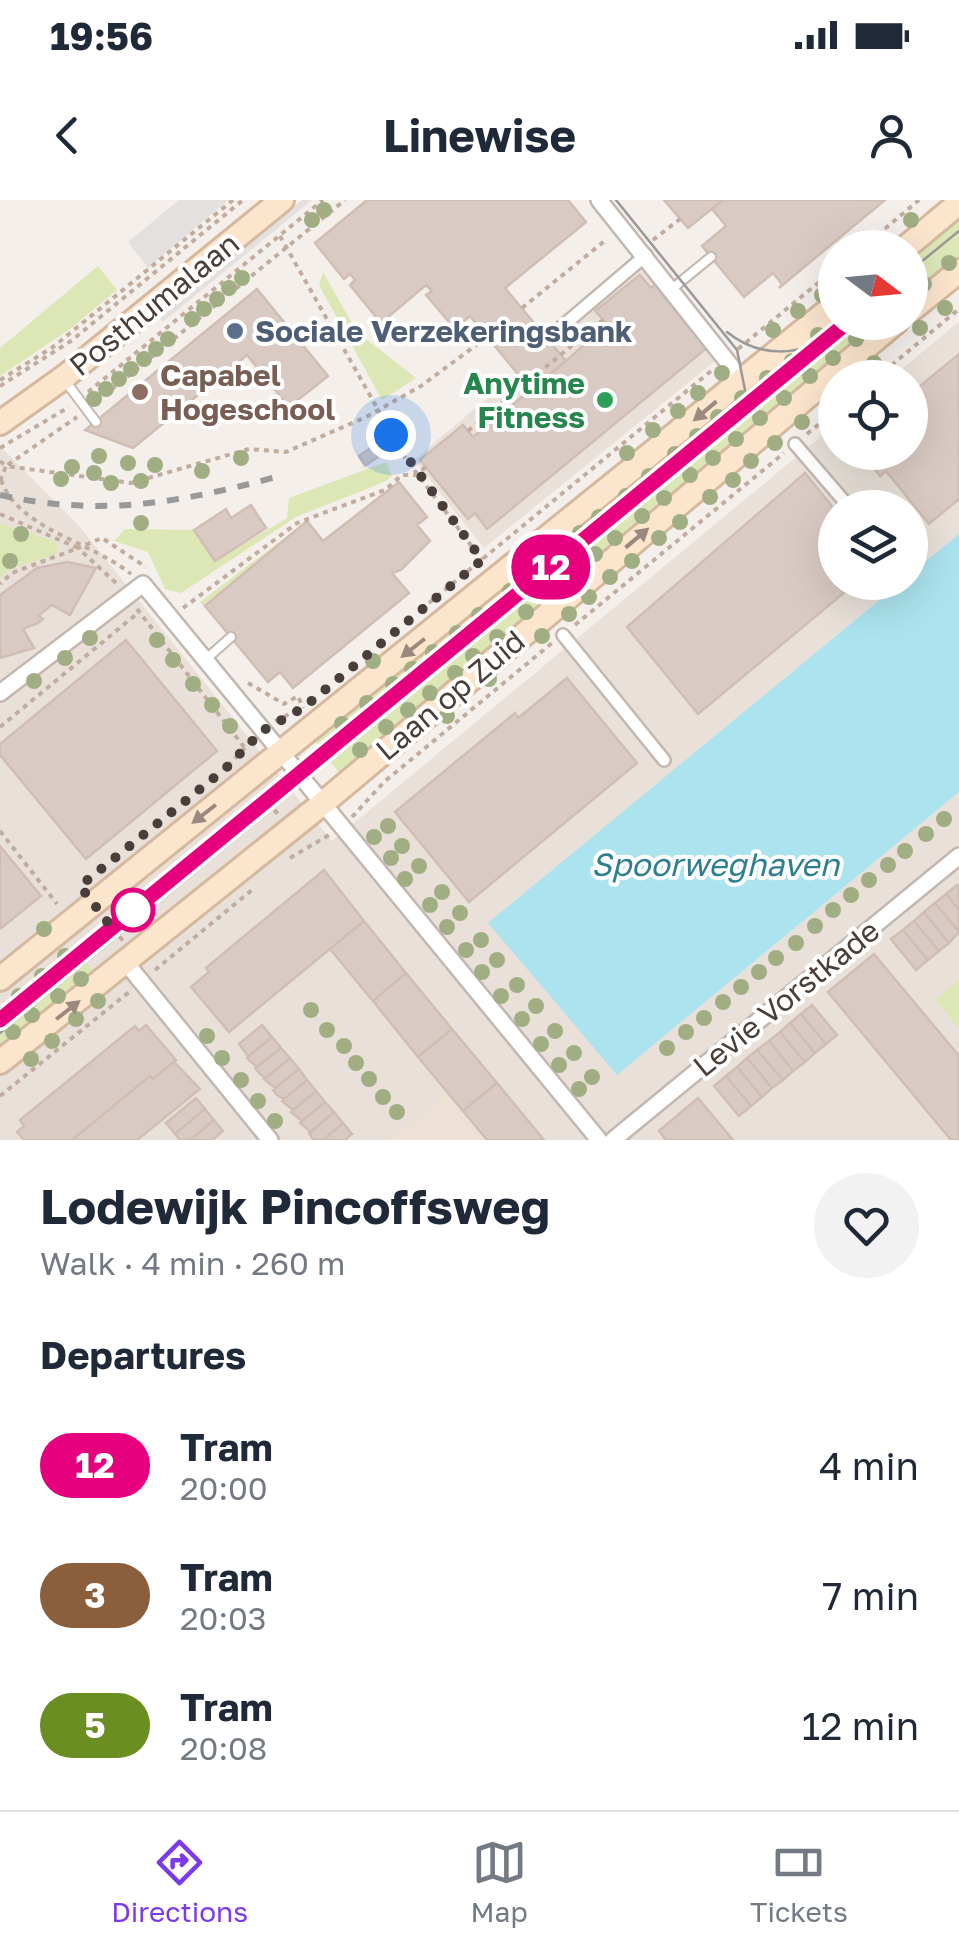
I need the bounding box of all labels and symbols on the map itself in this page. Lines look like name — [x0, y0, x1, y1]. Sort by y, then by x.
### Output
street label: Posthumalaan — [62, 225, 246, 383]
north arrow — [818, 230, 928, 340]
place label: Sociale Verzekeringsbank — [255, 313, 633, 349]
marker: Sociale Verzekeringsbank — [224, 320, 246, 342]
place label: Capabel Hogeschool — [160, 357, 335, 427]
place label: Anytime Fitness — [463, 365, 585, 435]
marker: Capabel Hogeschool — [129, 381, 151, 403]
marker: Anytime Fitness — [594, 389, 616, 411]
one-way arrow — [693, 400, 718, 421]
your location — [366, 410, 416, 460]
one-way arrow — [624, 528, 649, 549]
line badge: 12 — [506, 534, 596, 600]
street label: Laan op Zuid — [368, 622, 532, 768]
one-way arrow — [401, 637, 426, 658]
one-way arrow — [191, 803, 217, 824]
water label: Spoorweghaven — [591, 845, 840, 883]
unlabelled marker — [112, 889, 154, 931]
street label: Levie Vorstkade — [686, 912, 886, 1084]
one-way arrow — [55, 1000, 81, 1020]

